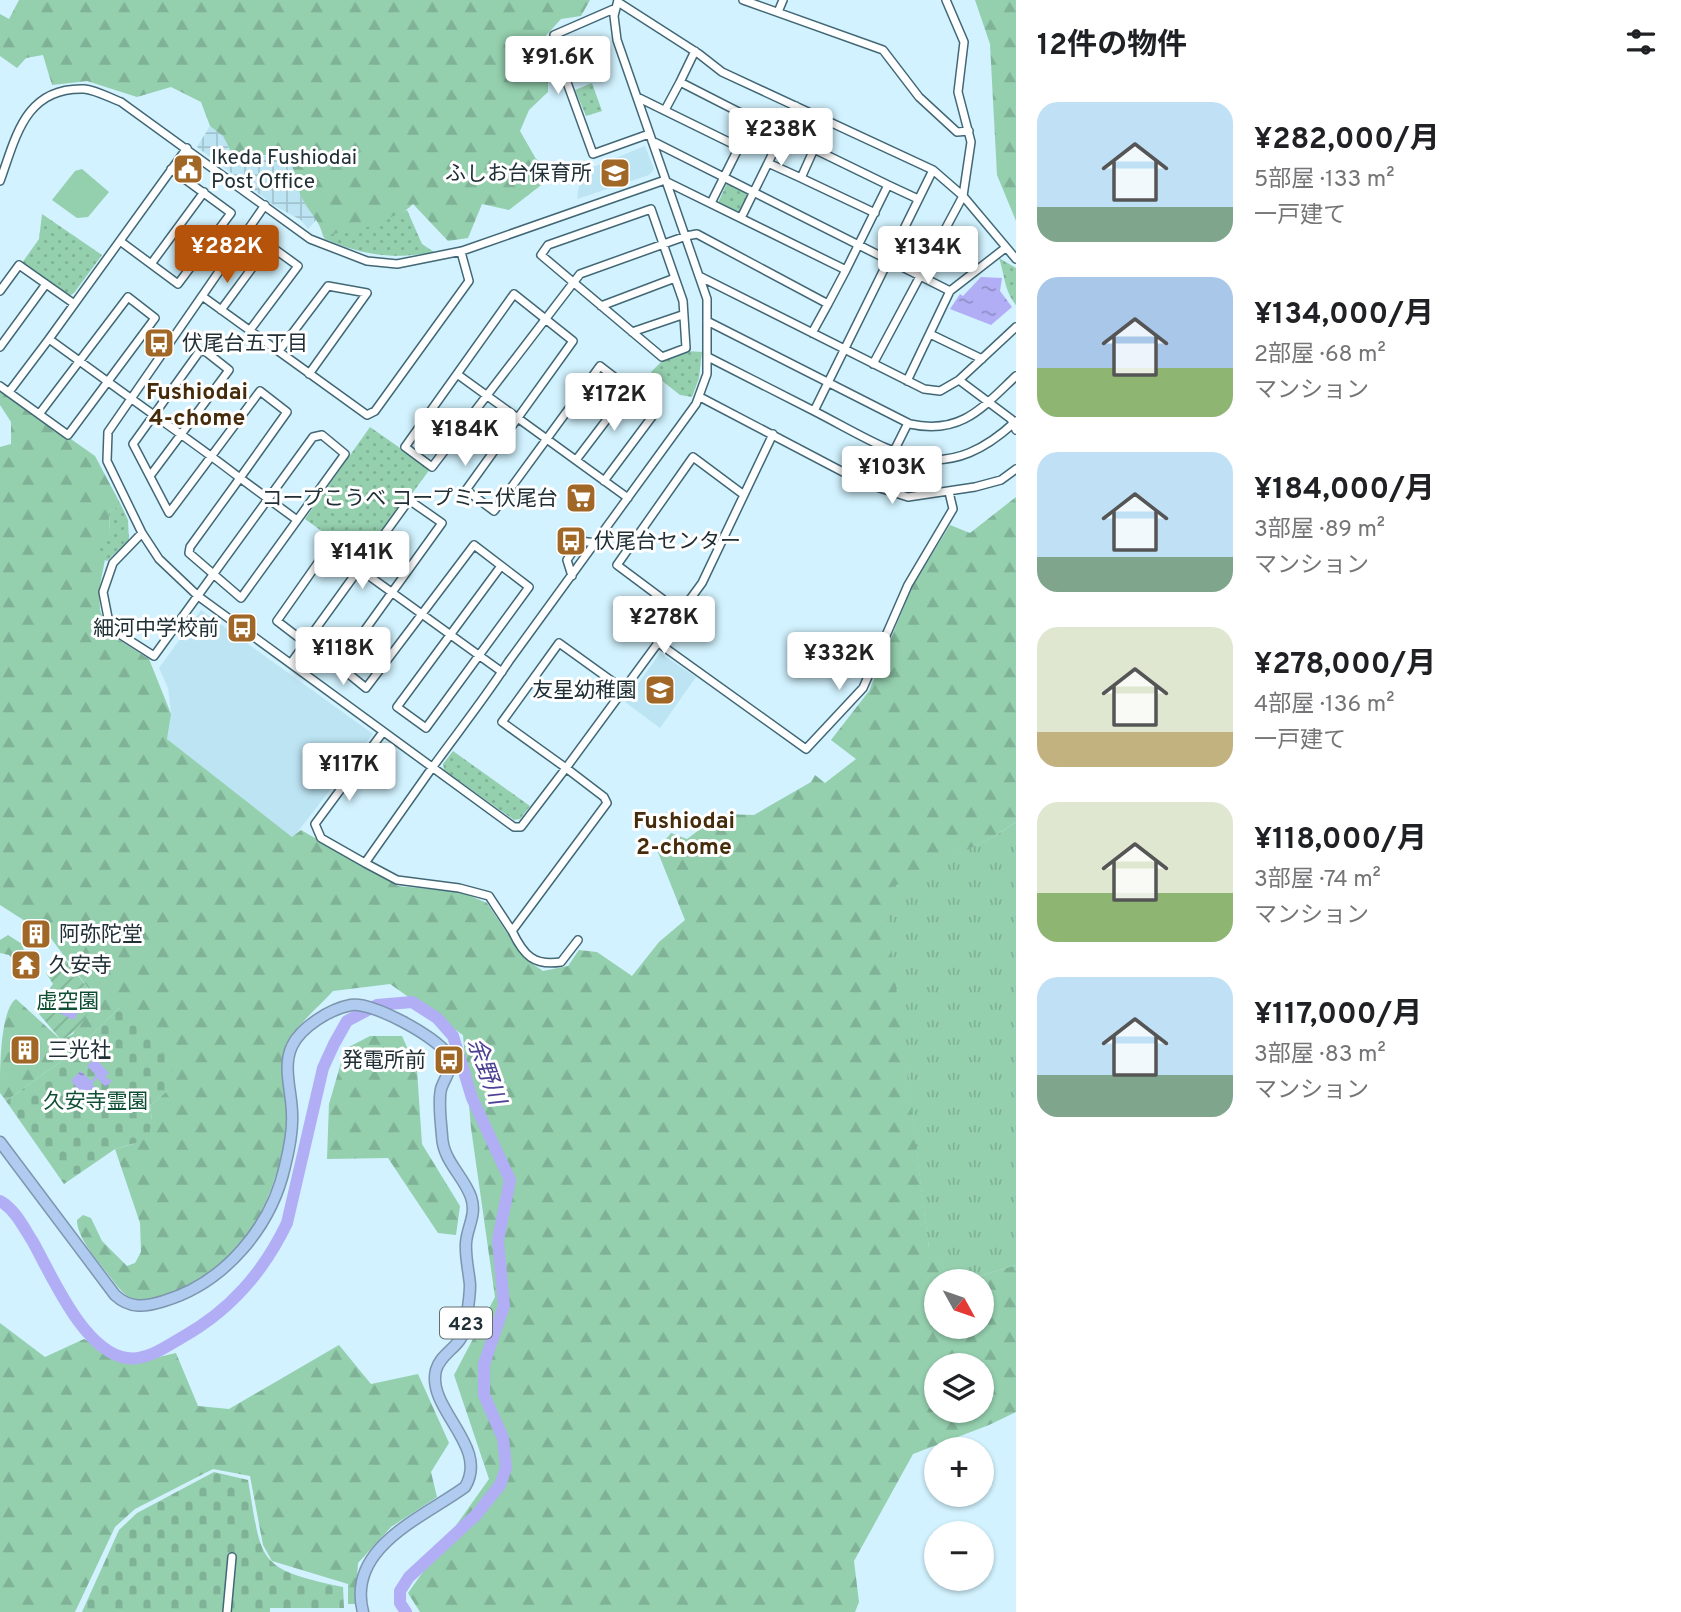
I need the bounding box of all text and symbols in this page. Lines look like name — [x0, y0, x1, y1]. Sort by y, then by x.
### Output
icon: filters — [1622, 23, 1660, 61]
text: 12件の物件 — [1037, 28, 1187, 65]
pin: ¥91.6K — [501, 36, 615, 96]
text: ¥91.6K — [521, 44, 595, 73]
pin: ¥238K — [732, 108, 830, 168]
text: ¥238K — [745, 116, 817, 145]
text: ¥282,000/月 — [1254, 122, 1440, 159]
icon: home — [1093, 130, 1177, 214]
place label: Ikeda Fushiodai Post Office — [211, 145, 357, 196]
public building icon: Ikeda Fushiodai Post Office — [171, 152, 205, 186]
school or university icon: ふしお台保育所 — [598, 156, 632, 190]
place label: ふしお台保育所 — [445, 161, 592, 188]
text: 5部屋 · 133 m² — [1254, 166, 1395, 195]
text: 一戸建て — [1254, 202, 1346, 231]
pin: ¥282K — [178, 226, 276, 285]
pin: ¥134K — [879, 226, 977, 286]
text: ¥282K — [191, 233, 263, 262]
text: ¥134K — [894, 234, 962, 263]
text: ¥134,000/月 — [1254, 297, 1434, 334]
icon: home — [1093, 305, 1177, 389]
bus stop icon: 伏尾台五丁目 — [142, 326, 176, 360]
place label: 伏尾台五丁目 — [182, 331, 308, 358]
text: 2部屋 · 68 m² — [1254, 341, 1386, 370]
pin: ¥172K — [565, 374, 663, 433]
text: マンション — [1254, 377, 1369, 406]
district label: Fushiodai 4-chome — [146, 379, 248, 434]
text: ¥172K — [581, 381, 647, 410]
pin: ¥184K — [416, 408, 514, 468]
text: ¥184K — [431, 416, 499, 445]
pin: ¥103K — [843, 447, 941, 506]
text: ¥103K — [858, 454, 926, 483]
text: ¥184,000/月 — [1254, 472, 1435, 509]
icon: home — [1093, 480, 1177, 564]
supermarket icon: コープこうべ コープミニ伏尾台 — [564, 481, 598, 515]
place label: コープこうべ コープミニ伏尾台 — [262, 486, 558, 513]
text: 3部屋 · 89 m² — [1254, 516, 1385, 545]
bus stop icon: 伏尾台センター — [554, 524, 588, 558]
place label: 伏尾台センター — [594, 529, 741, 556]
pin: ¥141K — [313, 532, 411, 591]
text: ¥141K — [330, 539, 394, 568]
text: マンション — [1254, 552, 1369, 581]
pin: ¥278K — [615, 596, 713, 656]
text: ¥278K — [629, 604, 699, 633]
bus stop icon: 細河中学校前 — [225, 611, 259, 645]
place label: 細河中学校前 — [93, 616, 219, 643]
pin: ¥118K — [294, 628, 392, 687]
pin: ¥332K — [790, 632, 888, 692]
text: ¥118K — [311, 635, 375, 664]
text: ¥332K — [803, 640, 875, 669]
text: ¥278,000/月 — [1254, 647, 1436, 684]
icon: home — [1093, 655, 1177, 739]
school or university icon: 友星幼稚園 — [643, 673, 677, 707]
place label: 友星幼稚園 — [532, 678, 637, 705]
text: 4部屋 · 136 m² — [1254, 691, 1394, 720]
text: 一戸建て — [1254, 727, 1346, 756]
pin: ¥117K — [300, 744, 398, 803]
text: ¥117K — [319, 751, 379, 780]
district label: Fushiodai 2-chome — [633, 808, 735, 863]
text: ¥118,000/月 — [1254, 822, 1427, 859]
icon: home — [1093, 830, 1177, 914]
text: 3部屋 · 74 m² — [1254, 866, 1381, 895]
text: マンション — [1254, 902, 1369, 931]
building icon: 阿弥陀堂 — [19, 917, 53, 951]
place label: 阿弥陀堂 — [59, 922, 143, 949]
temple icon: 久安寺 — [9, 948, 43, 982]
place label: 久安寺 — [49, 953, 112, 980]
park label: 虚空園 — [37, 989, 100, 1016]
text: ¥117,000/月 — [1254, 997, 1422, 1034]
icon: home — [1093, 1005, 1177, 1089]
building icon: 三光社 — [8, 1033, 42, 1067]
water label: 余野川 — [459, 1034, 511, 1112]
place label: 三光社 — [48, 1038, 111, 1065]
text: 3部屋 · 83 m² — [1254, 1041, 1386, 1070]
bus stop icon: 発電所前 — [432, 1043, 466, 1077]
place label: 発電所前 — [342, 1048, 426, 1075]
text: マンション — [1254, 1077, 1369, 1106]
park label: 久安寺霊園 — [44, 1089, 149, 1116]
north arrow — [924, 1269, 994, 1339]
map controls — [924, 1269, 994, 1591]
road number: 423 — [440, 1308, 492, 1338]
button: layers — [924, 1353, 994, 1423]
button: + — [924, 1437, 994, 1507]
button: − — [924, 1521, 994, 1591]

